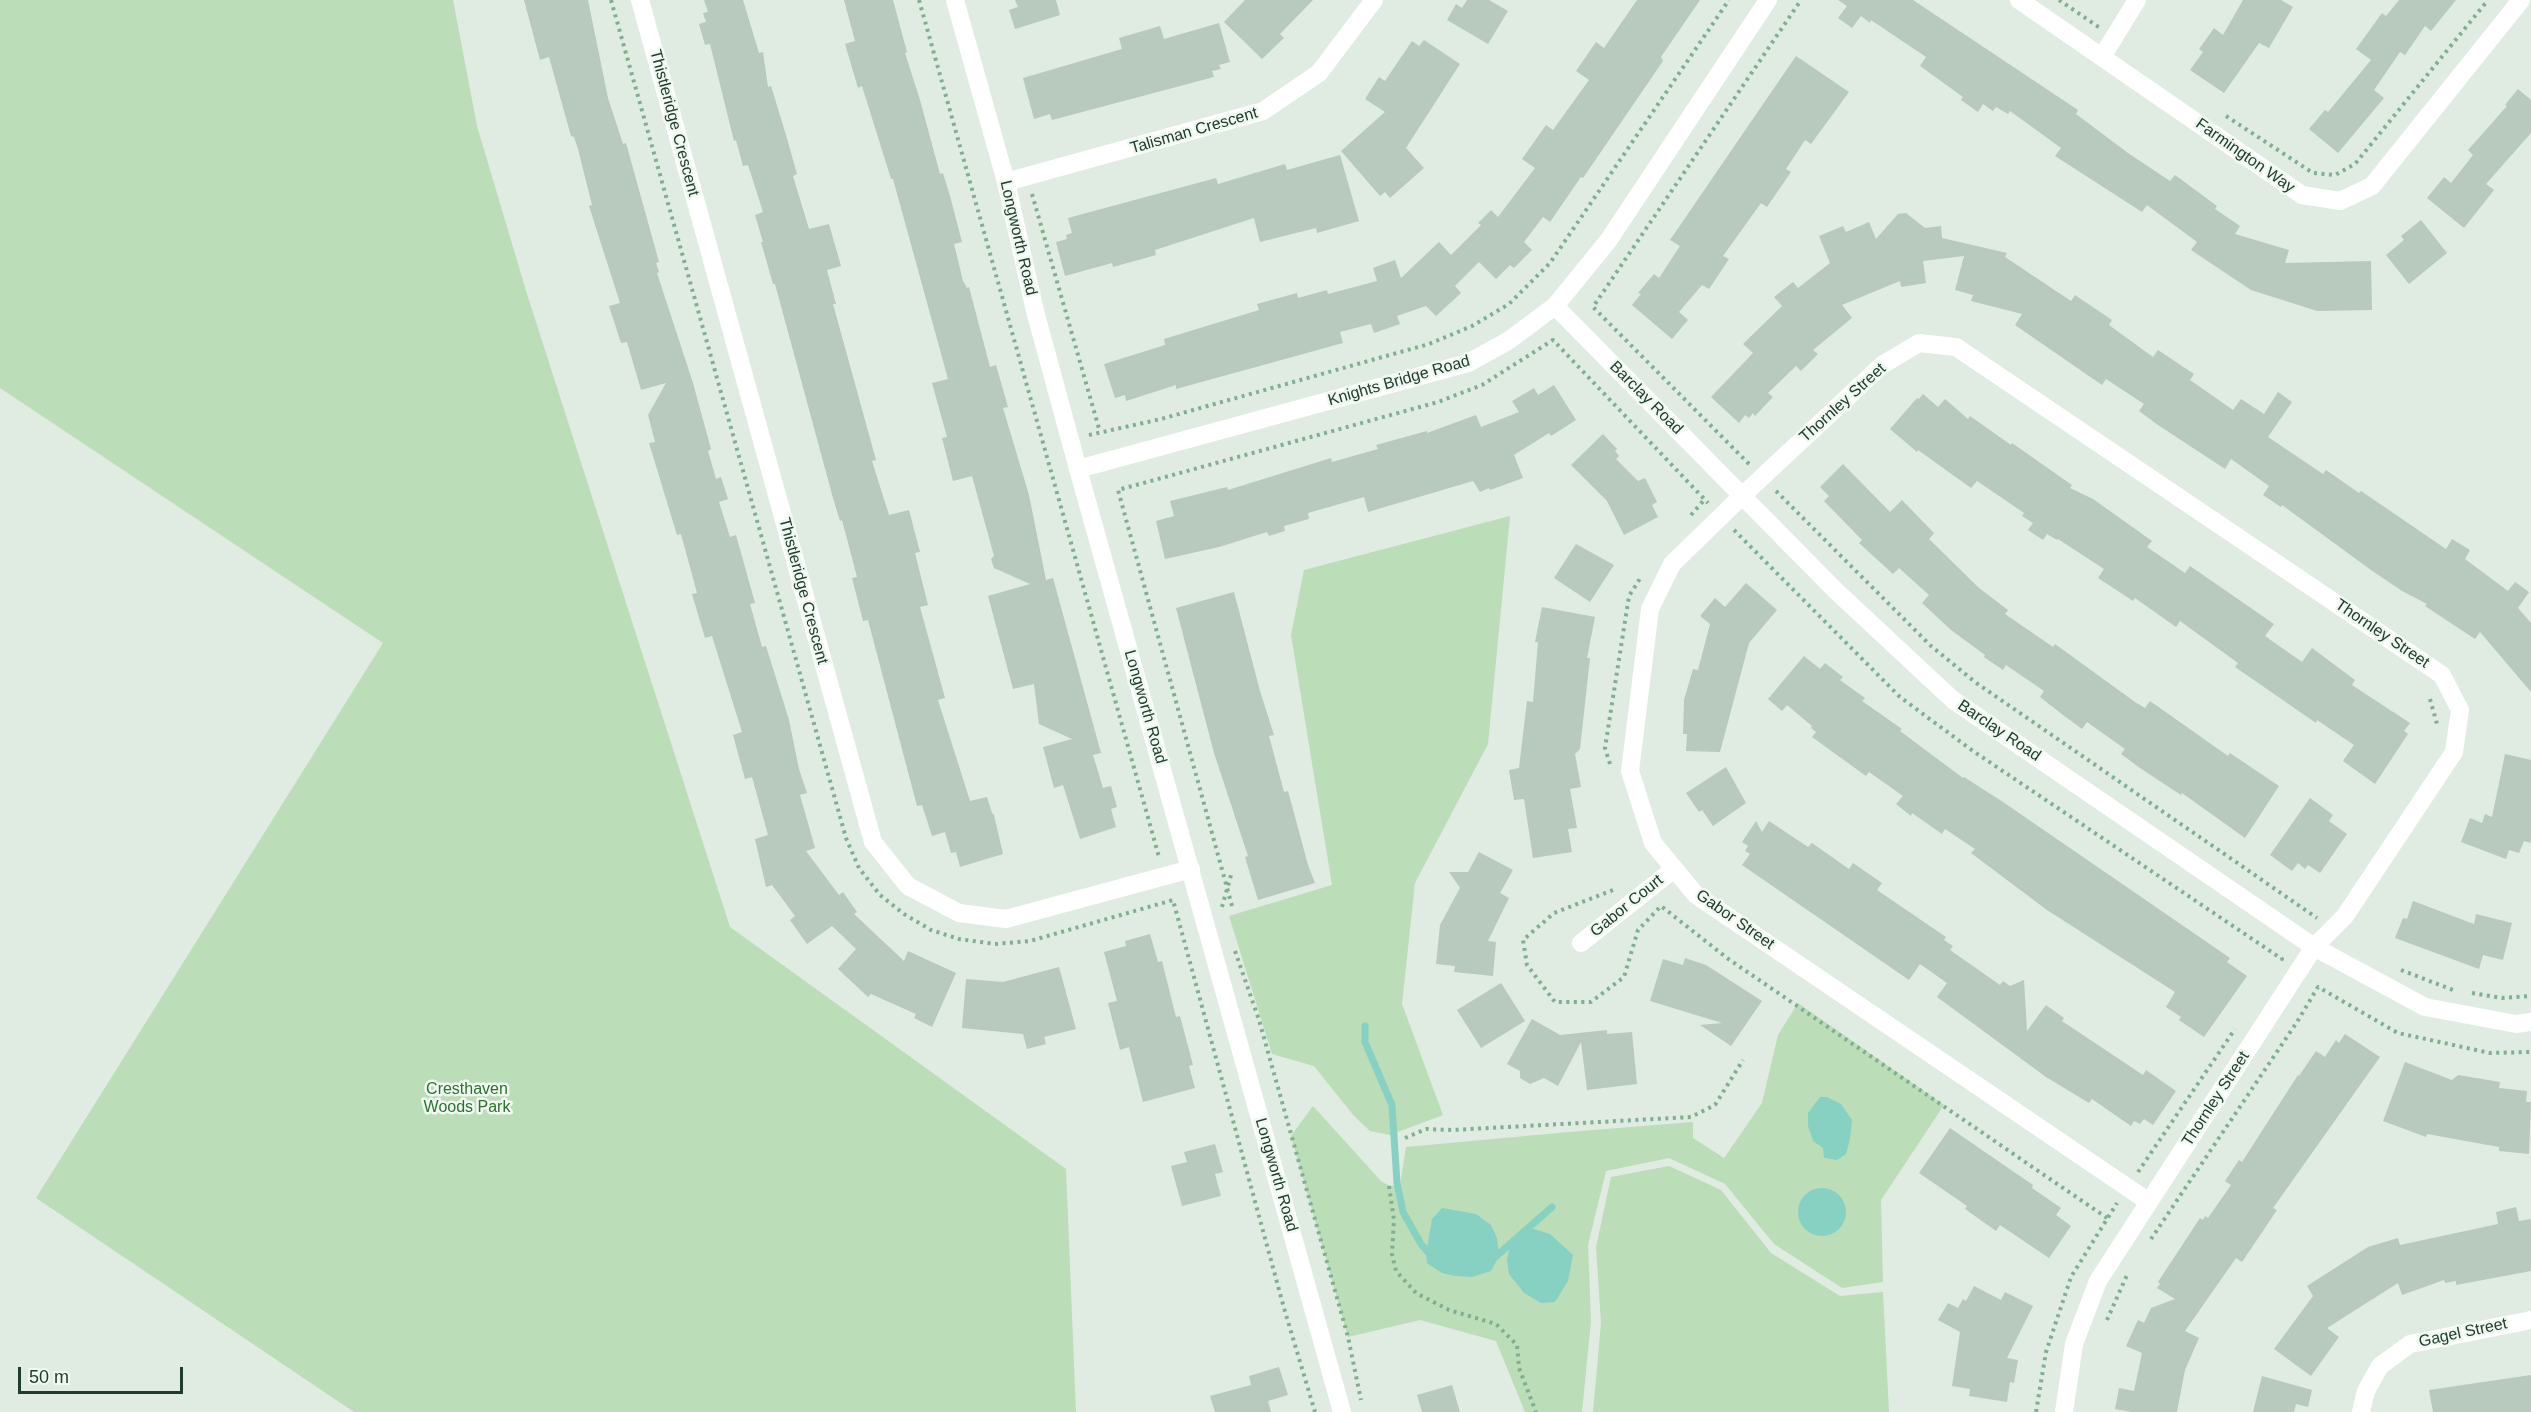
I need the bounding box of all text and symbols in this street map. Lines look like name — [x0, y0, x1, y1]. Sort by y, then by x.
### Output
street label: Thistleridge Crescent — [645, 48, 703, 198]
street label: Talisman Crescent — [1128, 104, 1260, 158]
street label: Farmington Way — [2192, 115, 2298, 197]
street label: Longworth Road — [995, 179, 1041, 297]
street label: Knights Bridge Road — [1326, 352, 1472, 410]
street label: Barclay Road — [1605, 357, 1687, 439]
street label: Thornley Street — [1796, 359, 1890, 447]
street label: Thistleridge Crescent — [774, 516, 832, 666]
street label: Thornley Street — [2331, 595, 2433, 673]
street label: Longworth Road — [1120, 648, 1170, 766]
street label: Barclay Road — [1954, 696, 2044, 766]
street label: Gabor Court — [1587, 871, 1667, 941]
street label: Gabor Street — [1692, 886, 1778, 954]
street label: Thornley Street — [2178, 1048, 2254, 1150]
park label: Cresthaven Woods Park — [424, 1080, 510, 1118]
street label: Longworth Road — [1251, 1116, 1301, 1234]
street label: Gagel Street — [2417, 1314, 2509, 1352]
scale bar — [21, 1355, 186, 1393]
text: 50 m — [29, 1367, 69, 1387]

